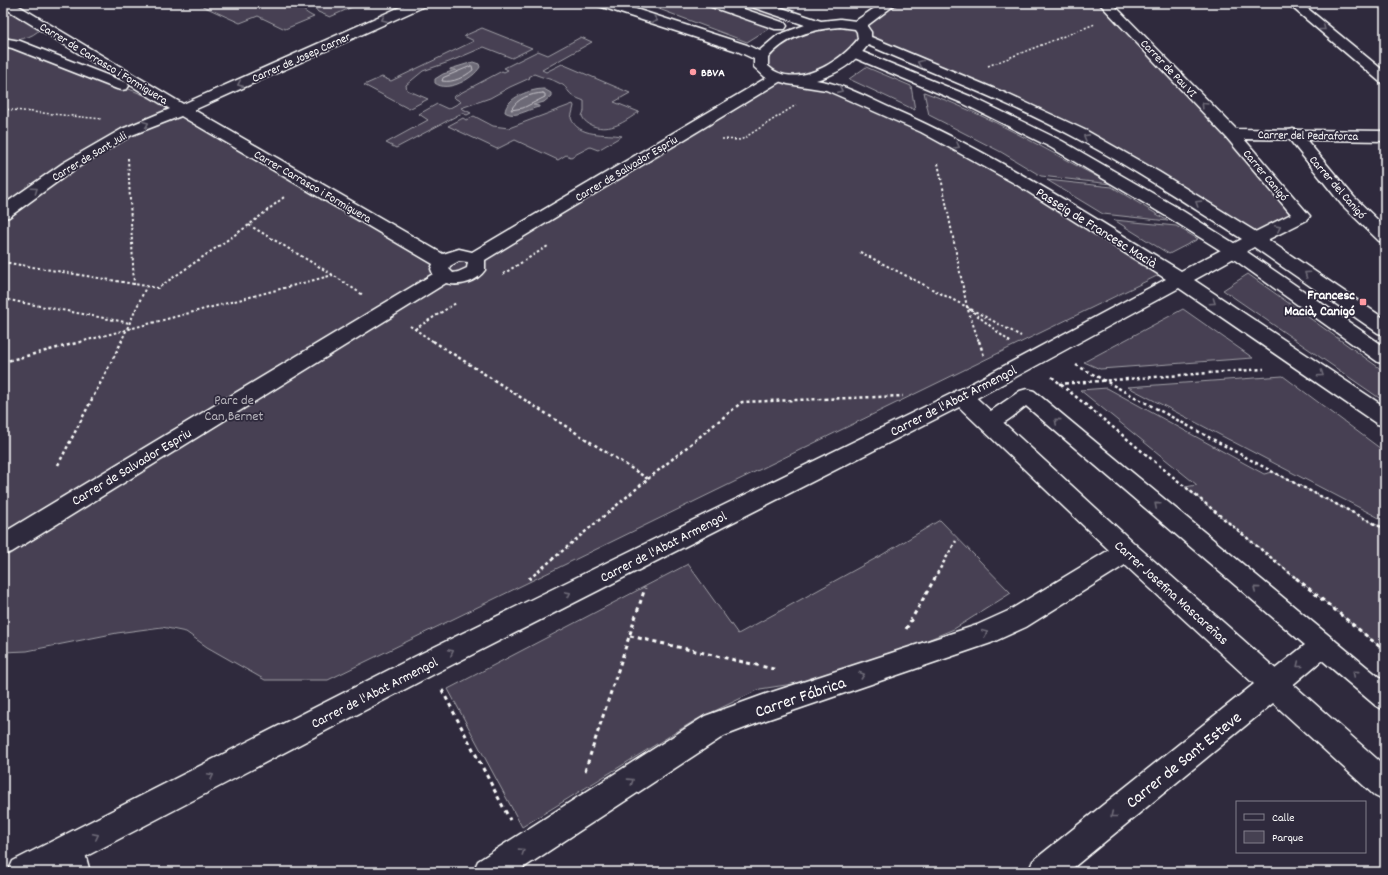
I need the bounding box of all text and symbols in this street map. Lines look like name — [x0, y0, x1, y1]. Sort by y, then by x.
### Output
one-way arrow — [381, 14, 388, 22]
one-way arrow — [651, 15, 658, 23]
street label: Carrer de Carrasco i Formiguera — [36, 19, 171, 110]
one-way arrow — [1318, 23, 1326, 30]
street label: Carrer de Josep Carner — [250, 29, 354, 88]
street label: Carrer de Pau VI — [1136, 36, 1200, 102]
one-way arrow — [916, 60, 924, 68]
place label: BBVA — [701, 65, 725, 82]
marker: BBVA — [688, 67, 698, 77]
one-way arrow — [237, 79, 244, 87]
one-way arrow — [835, 85, 843, 93]
one-way arrow — [1202, 102, 1209, 110]
one-way arrow — [143, 121, 150, 129]
street label: Carrer del Pedraforca — [1258, 127, 1359, 146]
street label: Carrer de Sant Juli — [49, 128, 131, 186]
street label: Carrer de Salvador Espriu — [572, 132, 681, 207]
one-way arrow — [1083, 134, 1090, 141]
one-way arrow — [953, 141, 960, 148]
street label: Carrer Canigó — [1238, 146, 1292, 205]
street label: Carrer Carrasco i Formiguera — [250, 147, 375, 228]
street label: Carrer del Canigó — [1304, 152, 1369, 224]
street label: Passeig de Francesc Macià — [1031, 183, 1160, 274]
one-way arrow — [30, 188, 37, 195]
one-way arrow — [1195, 200, 1202, 208]
one-way arrow — [1274, 225, 1282, 233]
one-way arrow — [1304, 272, 1311, 279]
place label: Francesc Macià, Canigó — [1284, 286, 1355, 322]
one-way arrow — [1209, 297, 1216, 304]
marker: Francesc Macià, Canigó — [1358, 297, 1368, 307]
street label: Carrer de l'Abat Armengol — [887, 361, 1021, 442]
one-way arrow — [1317, 369, 1324, 377]
park label: Parc de Can Bernet — [205, 391, 263, 427]
one-way arrow — [1055, 419, 1062, 426]
street label: Carrer de Salvador Espriu — [68, 424, 196, 511]
one-way arrow — [1154, 502, 1162, 509]
street label: Carrer de l'Abat Armengol — [597, 507, 731, 588]
street label: Carrer Josefina Mascareñas — [1109, 537, 1232, 650]
one-way arrow — [1254, 586, 1261, 593]
one-way arrow — [563, 591, 571, 599]
one-way arrow — [981, 630, 989, 638]
one-way arrow — [447, 649, 455, 657]
street label: Carrer de l'Abat Armengol — [308, 653, 442, 734]
one-way arrow — [1296, 661, 1303, 668]
one-way arrow — [1353, 670, 1360, 677]
one-way arrow — [859, 671, 866, 680]
street label: Carrer Fábrica — [752, 672, 850, 726]
street label: Carrer de Sant Esteve — [1122, 707, 1248, 816]
one-way arrow — [207, 773, 215, 780]
one-way arrow — [627, 778, 634, 785]
legend — [1236, 801, 1366, 853]
text: Calle — [1272, 810, 1295, 827]
one-way arrow — [1111, 811, 1118, 818]
text: Parque — [1272, 830, 1303, 847]
one-way arrow — [92, 833, 99, 840]
one-way arrow — [518, 848, 525, 856]

